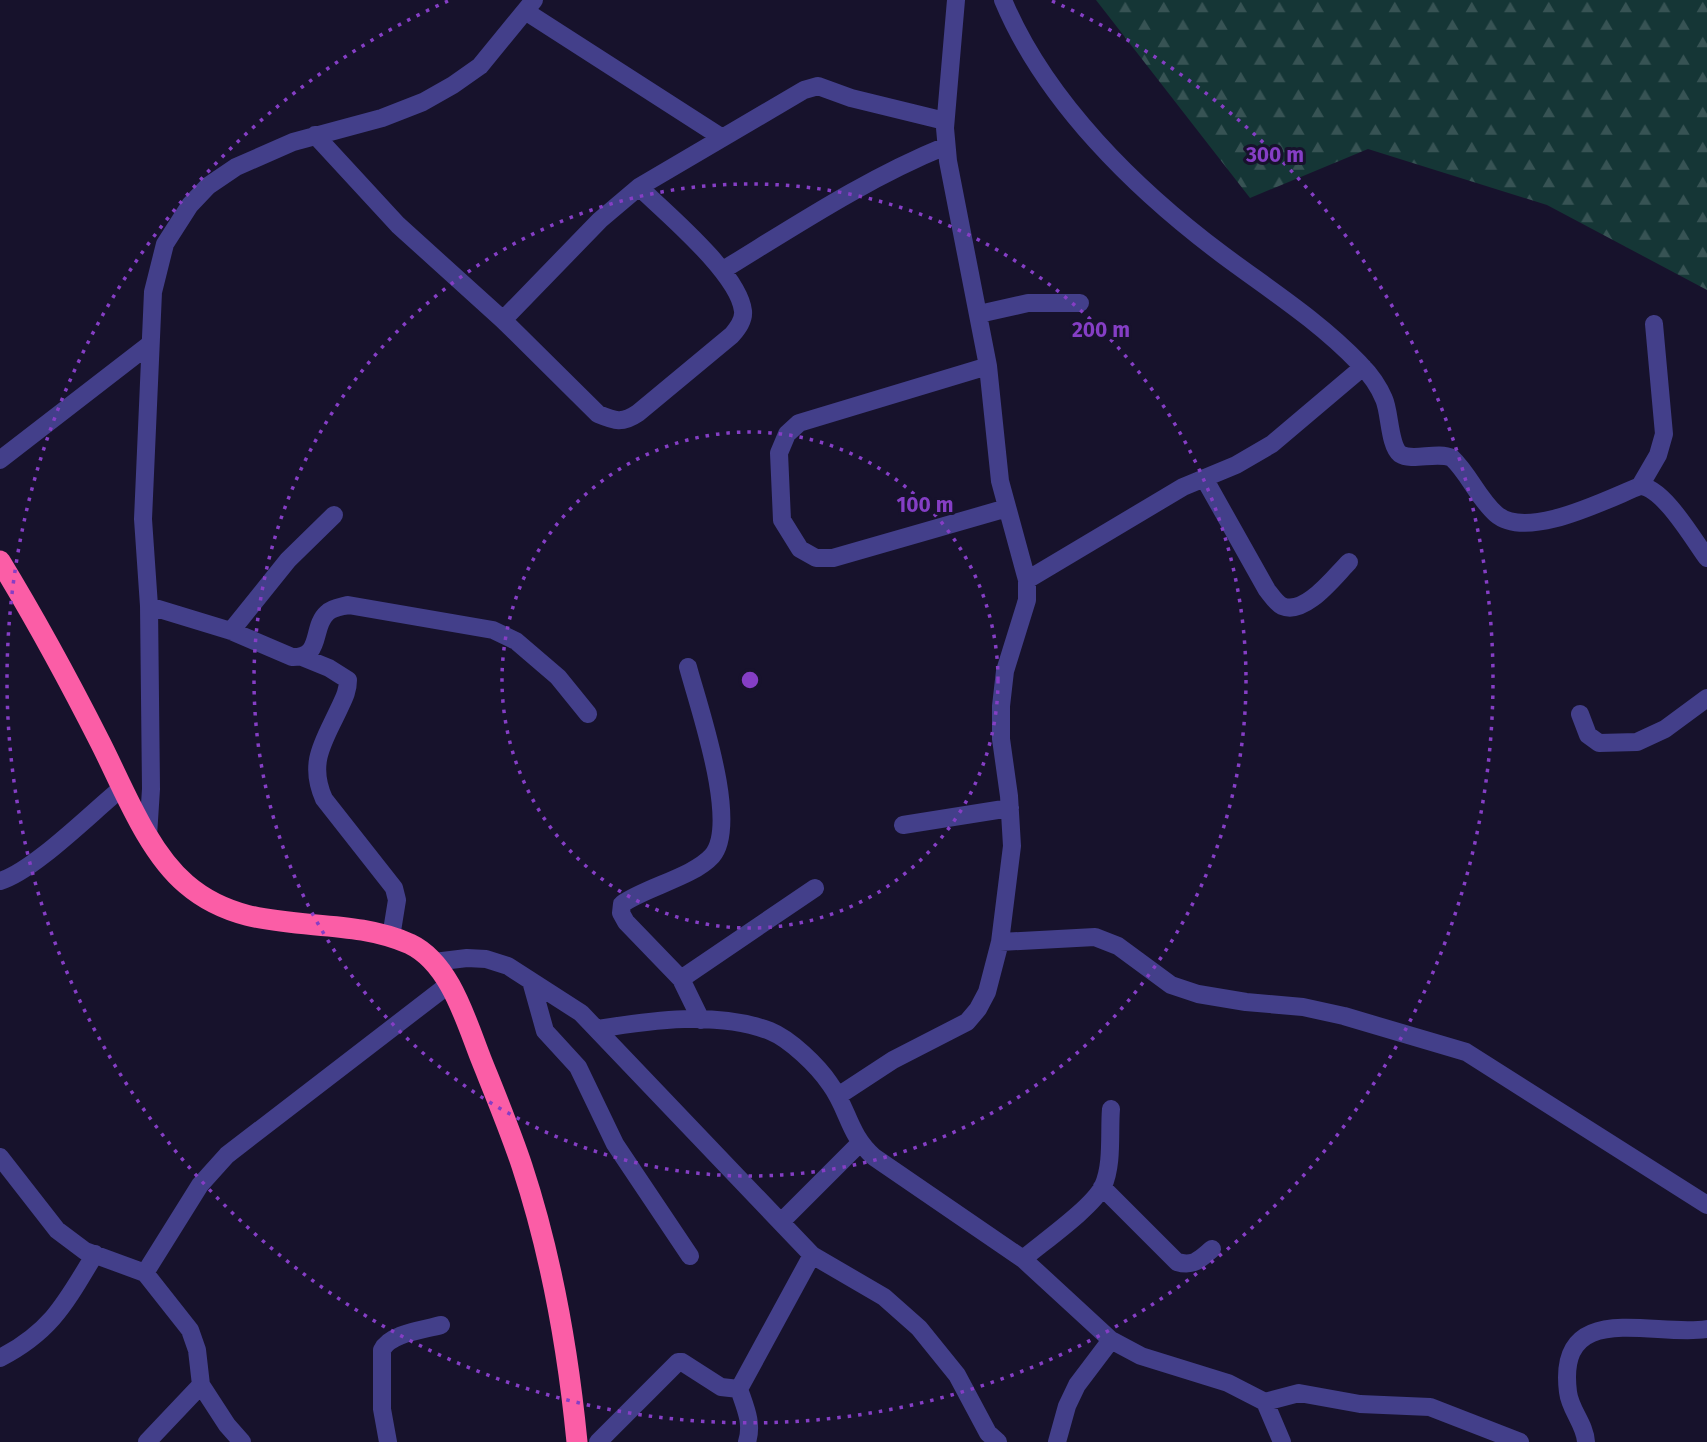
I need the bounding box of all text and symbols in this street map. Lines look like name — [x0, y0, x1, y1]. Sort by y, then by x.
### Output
text: 300 m — [1245, 142, 1304, 168]
text: 200 m — [1072, 317, 1130, 343]
text: 100 m — [896, 492, 954, 518]
centre of rings — [738, 668, 762, 692]

